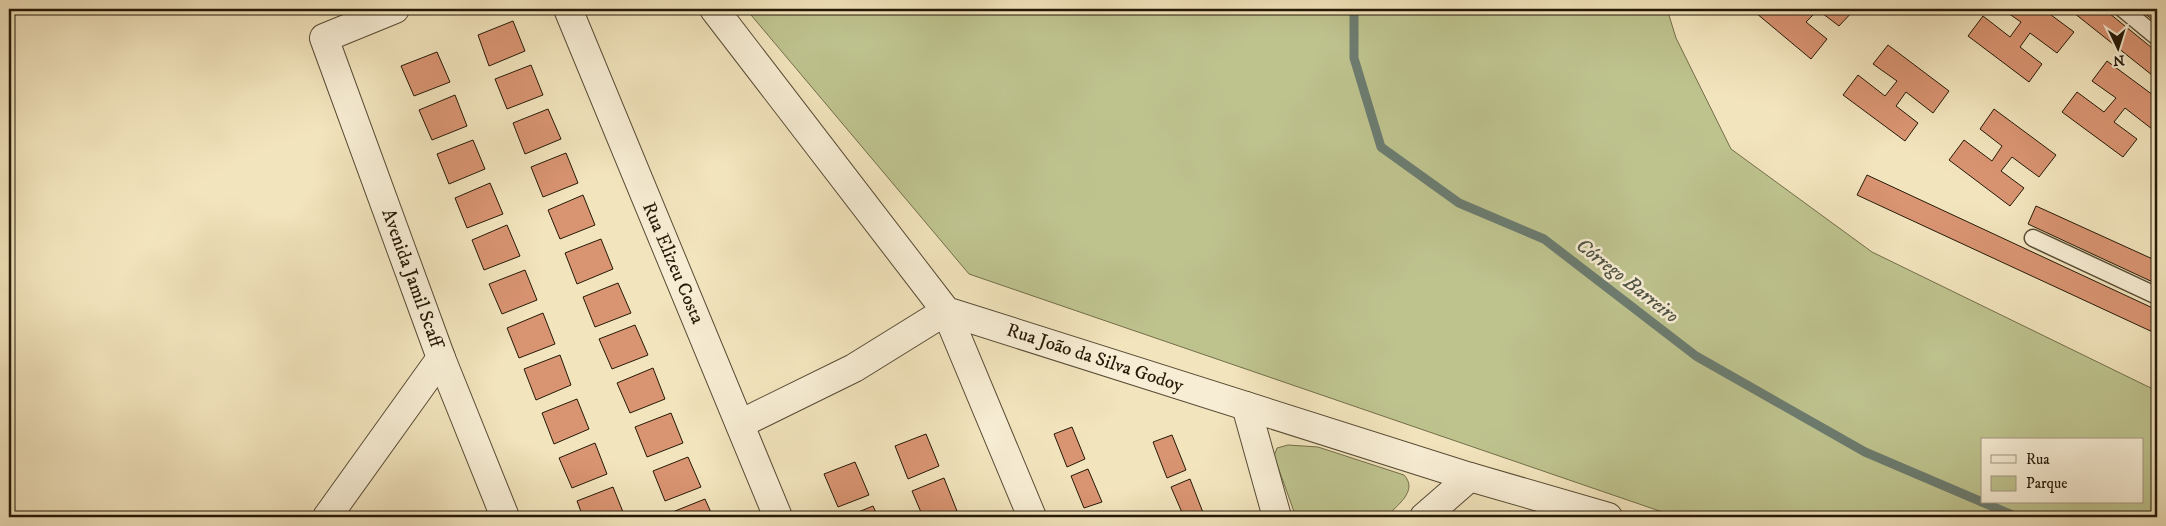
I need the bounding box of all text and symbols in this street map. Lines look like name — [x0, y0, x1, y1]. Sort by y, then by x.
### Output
north arrow — [2094, 22, 2144, 72]
text: N — [2112, 51, 2125, 69]
street label: Rua Elizeu Costa — [637, 199, 709, 327]
street label: Avenida Jamil Scaff — [376, 206, 449, 353]
water label: Córrego Barreiro — [1570, 233, 1684, 329]
street label: Rua João da Silva Godoy — [1004, 319, 1187, 398]
legend — [1981, 438, 2144, 504]
text: Rua — [2026, 450, 2050, 469]
text: Parque — [2026, 474, 2067, 493]

